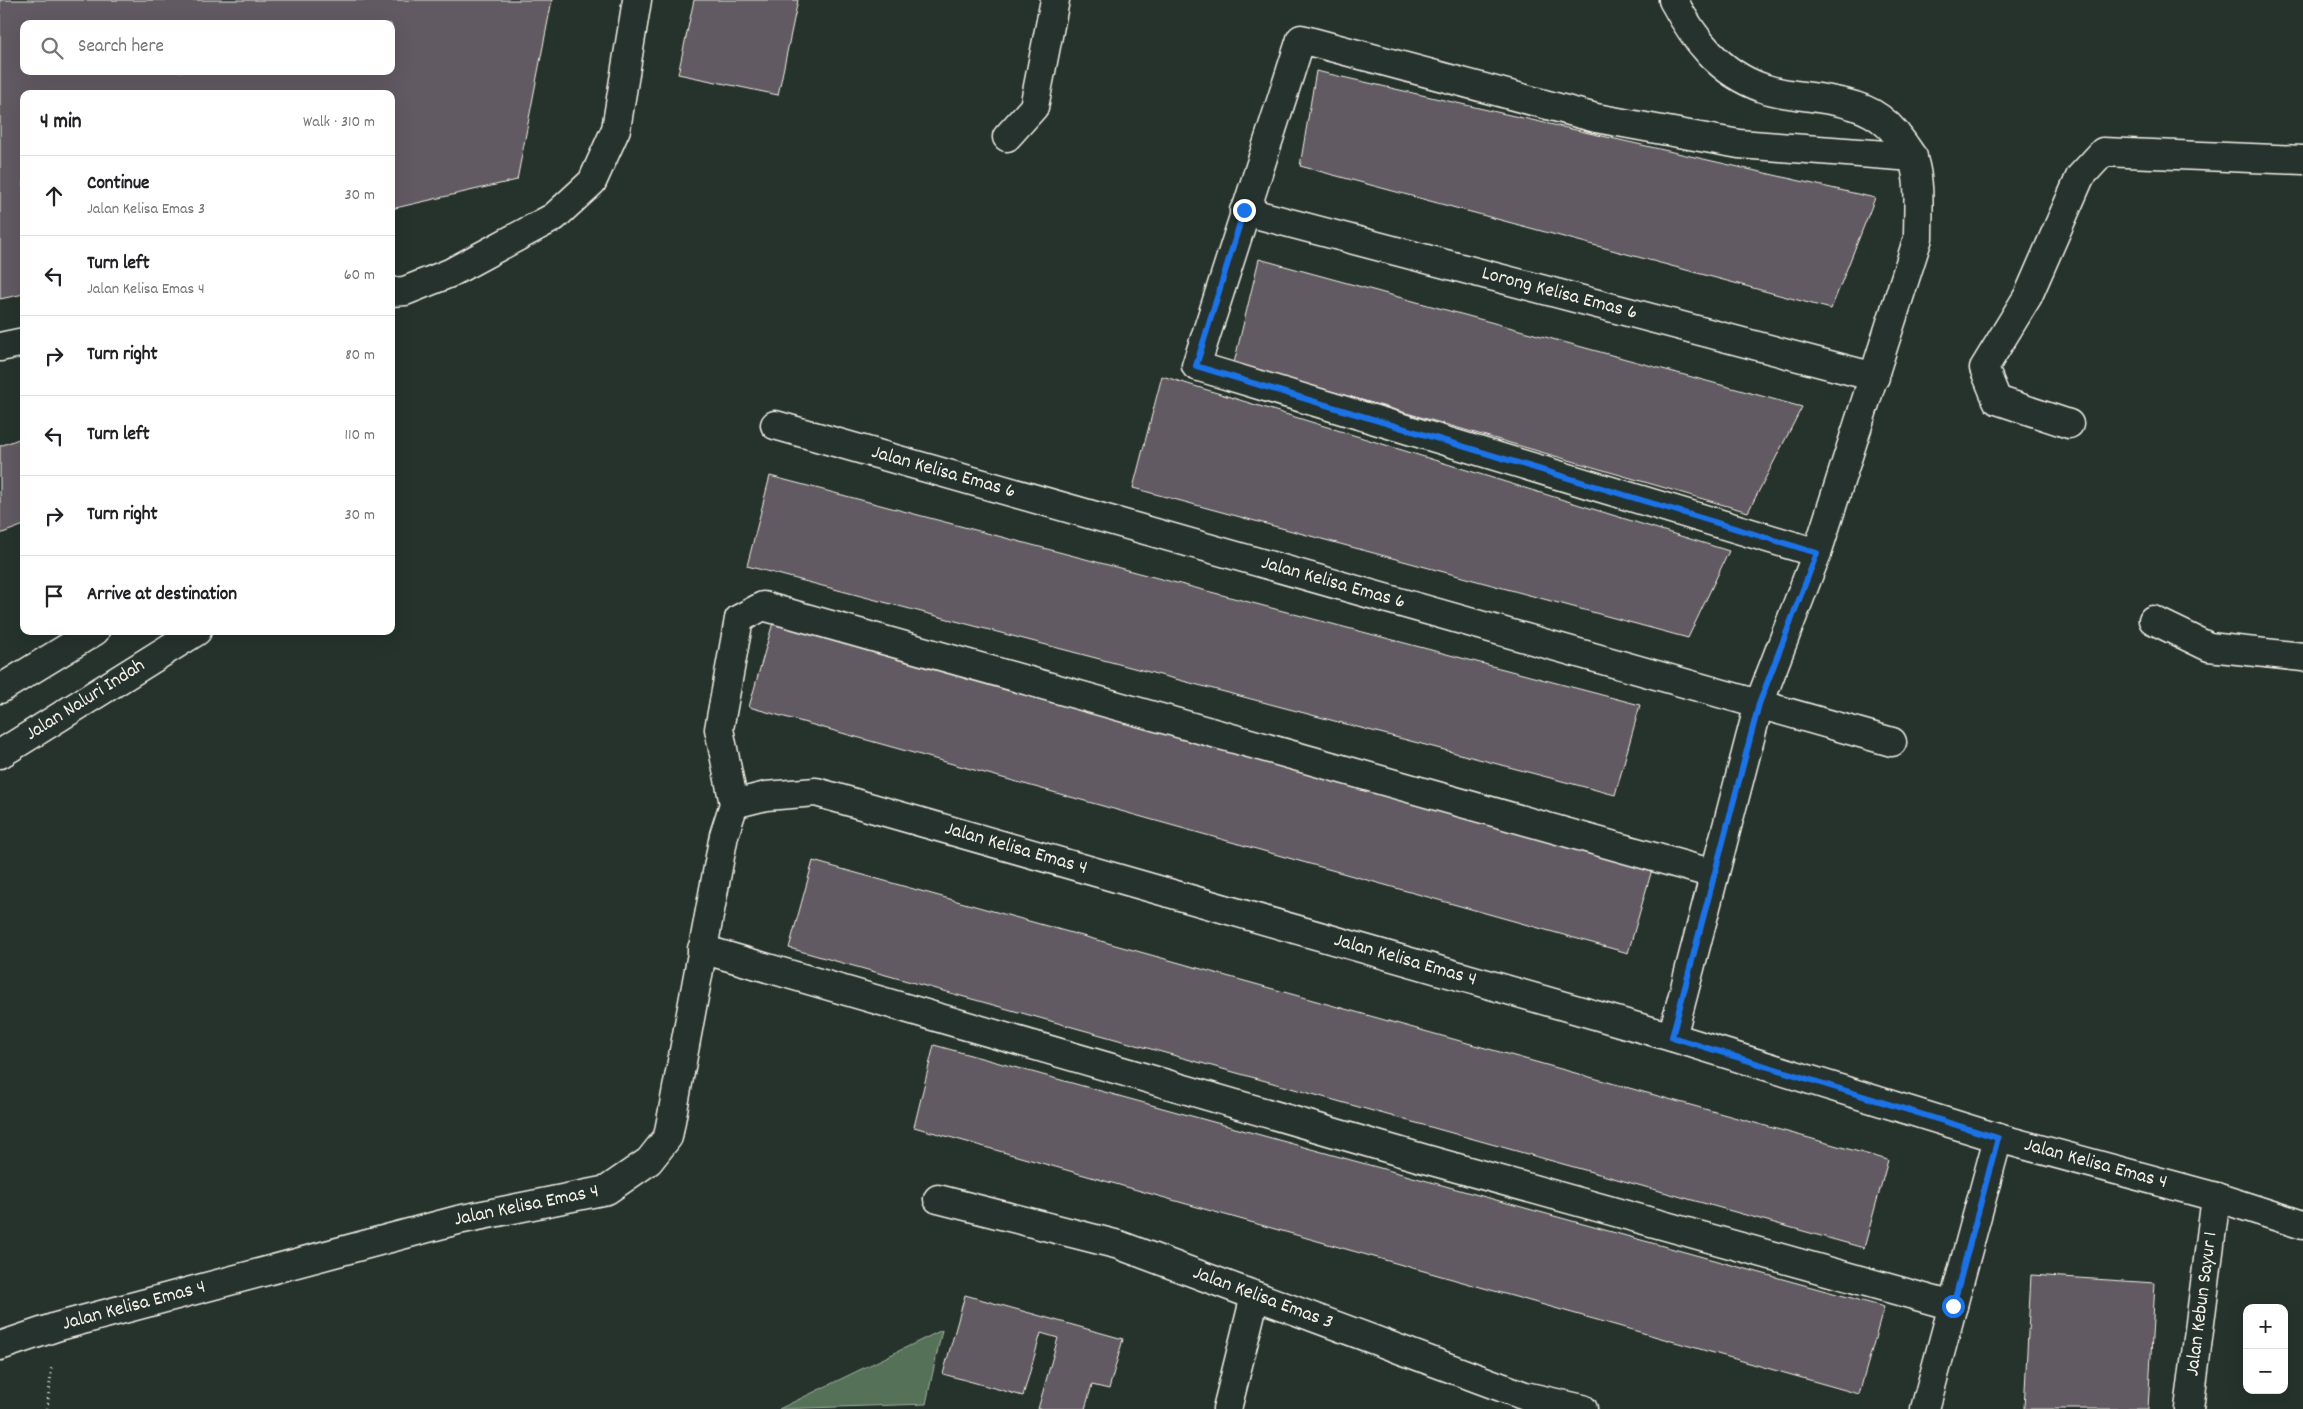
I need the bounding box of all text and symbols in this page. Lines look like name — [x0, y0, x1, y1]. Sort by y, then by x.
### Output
search box — [20, 20, 395, 75]
icon: search — [38, 34, 66, 62]
text: Search here — [78, 34, 164, 61]
text: 4 min — [40, 108, 82, 138]
text: Walk · 310 m — [303, 111, 375, 134]
text: Continue — [87, 171, 149, 198]
icon: ahead — [40, 182, 68, 210]
text: 30 m — [345, 184, 375, 207]
text: Jalan Kelisa Emas 3 — [87, 198, 205, 221]
route end — [1233, 199, 1256, 222]
text: Turn left — [87, 251, 150, 278]
street label: Lorong Kelisa Emas 6 — [1478, 260, 1640, 328]
icon: left — [40, 262, 68, 290]
text: 60 m — [344, 264, 375, 287]
text: Jalan Kelisa Emas 4 — [87, 278, 205, 301]
icon: right — [40, 342, 68, 370]
text: Turn right — [87, 342, 158, 369]
text: 80 m — [345, 344, 375, 367]
icon: left — [40, 422, 68, 450]
text: Turn left — [87, 422, 150, 449]
text: 110 m — [345, 424, 375, 447]
street label: Jalan Kelisa Emas 6 — [868, 439, 1019, 507]
icon: right — [40, 502, 68, 530]
text: Turn right — [87, 502, 158, 529]
text: 30 m — [345, 504, 375, 527]
street label: Jalan Kelisa Emas 6 — [1258, 550, 1408, 617]
icon: arrive — [40, 582, 68, 610]
text: Arrive at destination — [87, 582, 237, 609]
street label: Jalan Naluri Indah — [20, 653, 151, 749]
street label: Jalan Kelisa Emas 4 — [941, 815, 1090, 883]
street label: Jalan Kelisa Emas 4 — [1331, 927, 1480, 994]
street label: Jalan Kelisa Emas 4 — [2021, 1132, 2170, 1197]
street label: Jalan Kelisa Emas 4 — [451, 1178, 601, 1234]
street label: Jalan Kebun Sayur 1 — [2179, 1230, 2225, 1378]
street label: Jalan Kelisa Emas 3 — [1189, 1260, 1337, 1337]
street label: Jalan Kelisa Emas 4 — [59, 1274, 209, 1339]
route start — [1942, 1295, 1965, 1318]
map controls — [2243, 1304, 2288, 1394]
button: + — [2243, 1304, 2288, 1349]
button: − — [2243, 1349, 2288, 1394]

